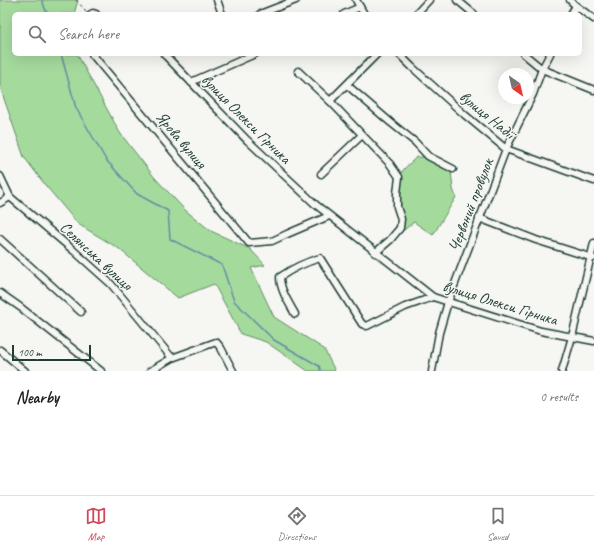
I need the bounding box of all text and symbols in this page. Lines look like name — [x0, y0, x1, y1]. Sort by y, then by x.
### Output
search box — [12, 12, 582, 56]
icon: search — [26, 23, 48, 45]
text: Search here — [58, 25, 119, 44]
north arrow — [498, 68, 534, 104]
street label: вулиця Олекси Гірника — [197, 70, 296, 169]
street label: вулиця Надії — [455, 87, 521, 145]
street label: Ярова вулиця — [151, 107, 211, 173]
street label: Червоний провулок — [444, 155, 498, 254]
street label: Селянська вулиця — [56, 217, 137, 296]
street label: вулиця Олекси Гірника — [440, 276, 561, 330]
scale bar — [12, 343, 91, 362]
text: 100 m — [18, 345, 42, 359]
text: Nearby — [16, 387, 59, 408]
text: 0 results — [540, 389, 578, 405]
tab: Map — [85, 505, 107, 543]
tab: Directions — [278, 505, 316, 543]
tab: Saved — [487, 505, 509, 543]

